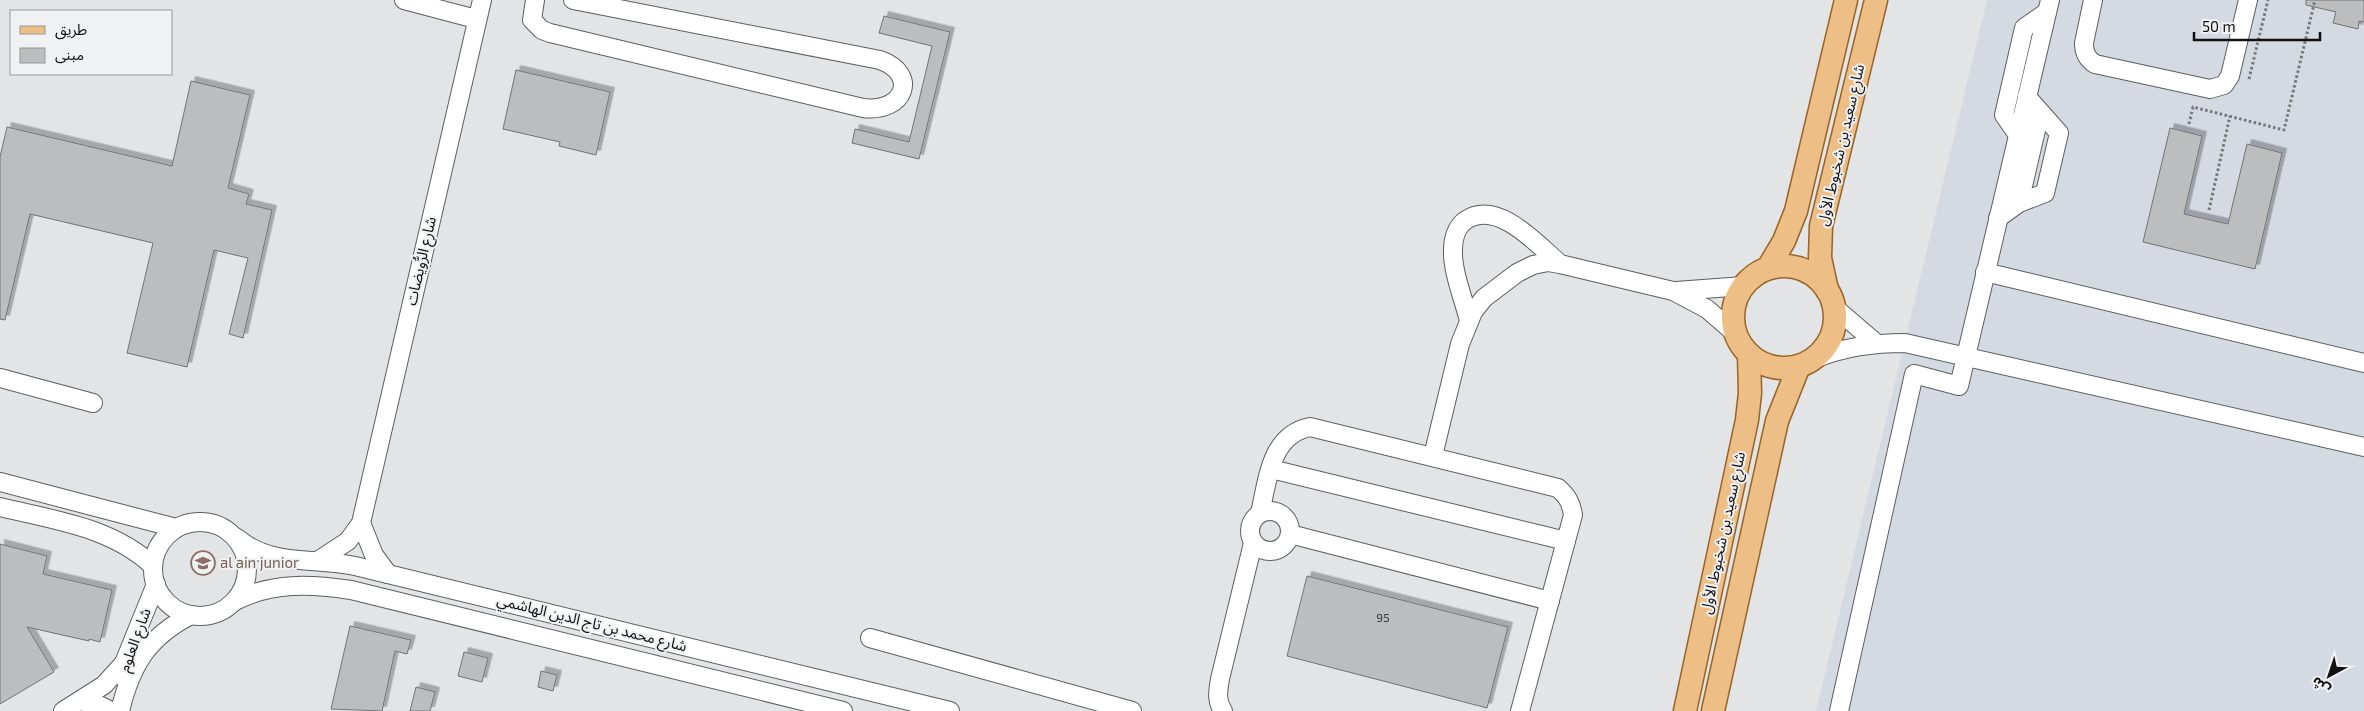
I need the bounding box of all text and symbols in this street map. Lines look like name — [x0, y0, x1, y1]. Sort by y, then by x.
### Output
legend — [10, 10, 172, 75]
scale bar — [2194, 10, 2320, 42]
text: 50 m — [2202, 17, 2236, 35]
text: طريق — [55, 20, 87, 40]
text: مبنى — [55, 45, 84, 64]
street label: شارع سعيد بن شخبوط الأول — [1813, 62, 1871, 228]
street label: شارع الرُّويضات — [401, 214, 443, 308]
street label: شارع سعيد بن شخبوط الأول — [1696, 450, 1752, 616]
school or university icon: al ain junior — [190, 550, 216, 576]
place label: al ain junior — [220, 553, 299, 572]
street label: شارع محمد بن تاج الدين الهاشمي — [494, 590, 689, 658]
street label: شارع العلوم — [114, 605, 158, 675]
house number: 95 — [1376, 610, 1390, 624]
north arrow — [2304, 651, 2354, 701]
text: ش — [2308, 674, 2333, 699]

